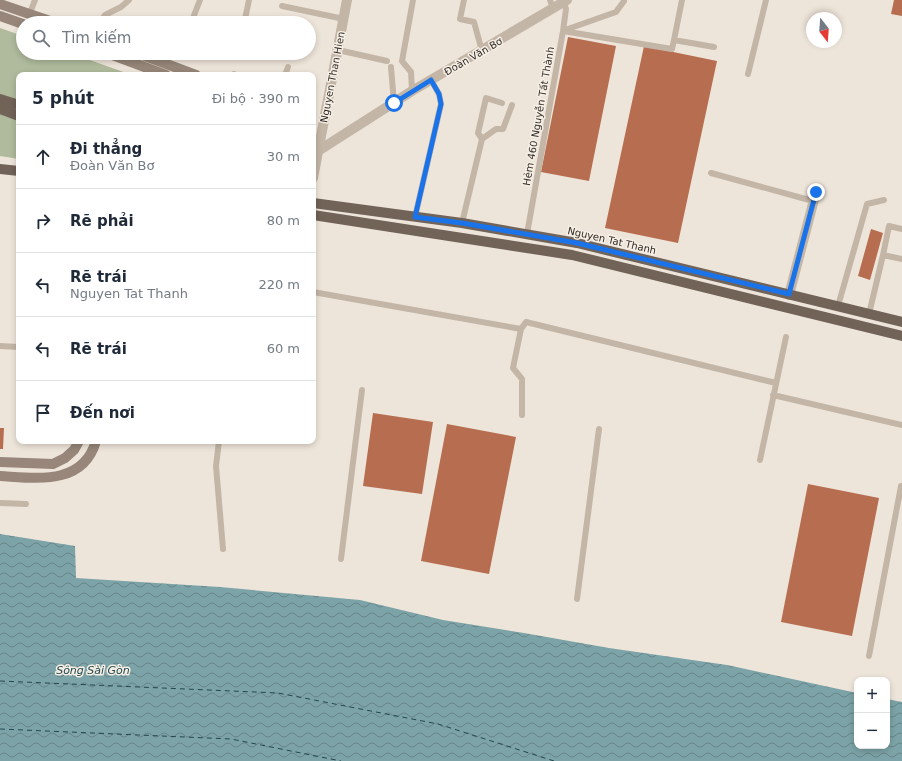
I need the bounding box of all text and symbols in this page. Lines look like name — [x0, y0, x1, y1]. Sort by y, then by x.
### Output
north arrow — [806, 12, 842, 48]
search box — [16, 16, 316, 60]
icon: search — [30, 27, 52, 49]
text: Tìm kiếm — [62, 29, 131, 47]
street label: Nguyen Than Hien — [318, 31, 347, 124]
street label: Đoàn Văn Bơ — [442, 35, 505, 77]
street label: Hẻm 460 Nguyễn Tất Thành — [520, 45, 556, 187]
text: 5 phút — [32, 88, 94, 108]
text: Đi bộ · 390 m — [212, 91, 300, 106]
route start — [385, 94, 403, 112]
text: Đi thẳng — [70, 140, 142, 158]
icon: ahead — [32, 146, 54, 168]
text: 30 m — [267, 149, 300, 164]
text: Đoàn Văn Bơ — [70, 158, 154, 173]
route end — [807, 183, 825, 201]
icon: right — [32, 210, 54, 232]
text: Rẽ phải — [70, 212, 134, 230]
text: 80 m — [267, 213, 300, 228]
street label: Nguyen Tat Thanh — [566, 225, 657, 256]
text: Rẽ trái — [70, 268, 127, 286]
icon: left — [32, 274, 54, 296]
text: 220 m — [258, 277, 300, 292]
text: Nguyen Tat Thanh — [70, 286, 188, 301]
icon: left — [32, 338, 54, 360]
text: Rẽ trái — [70, 340, 127, 358]
text: 60 m — [267, 341, 300, 356]
icon: arrive — [32, 402, 54, 424]
text: Đến nơi — [70, 404, 135, 422]
water label: Sông Sài Gòn — [56, 664, 130, 677]
map controls — [854, 677, 890, 749]
button: + — [854, 677, 890, 713]
button: − — [854, 713, 890, 749]

